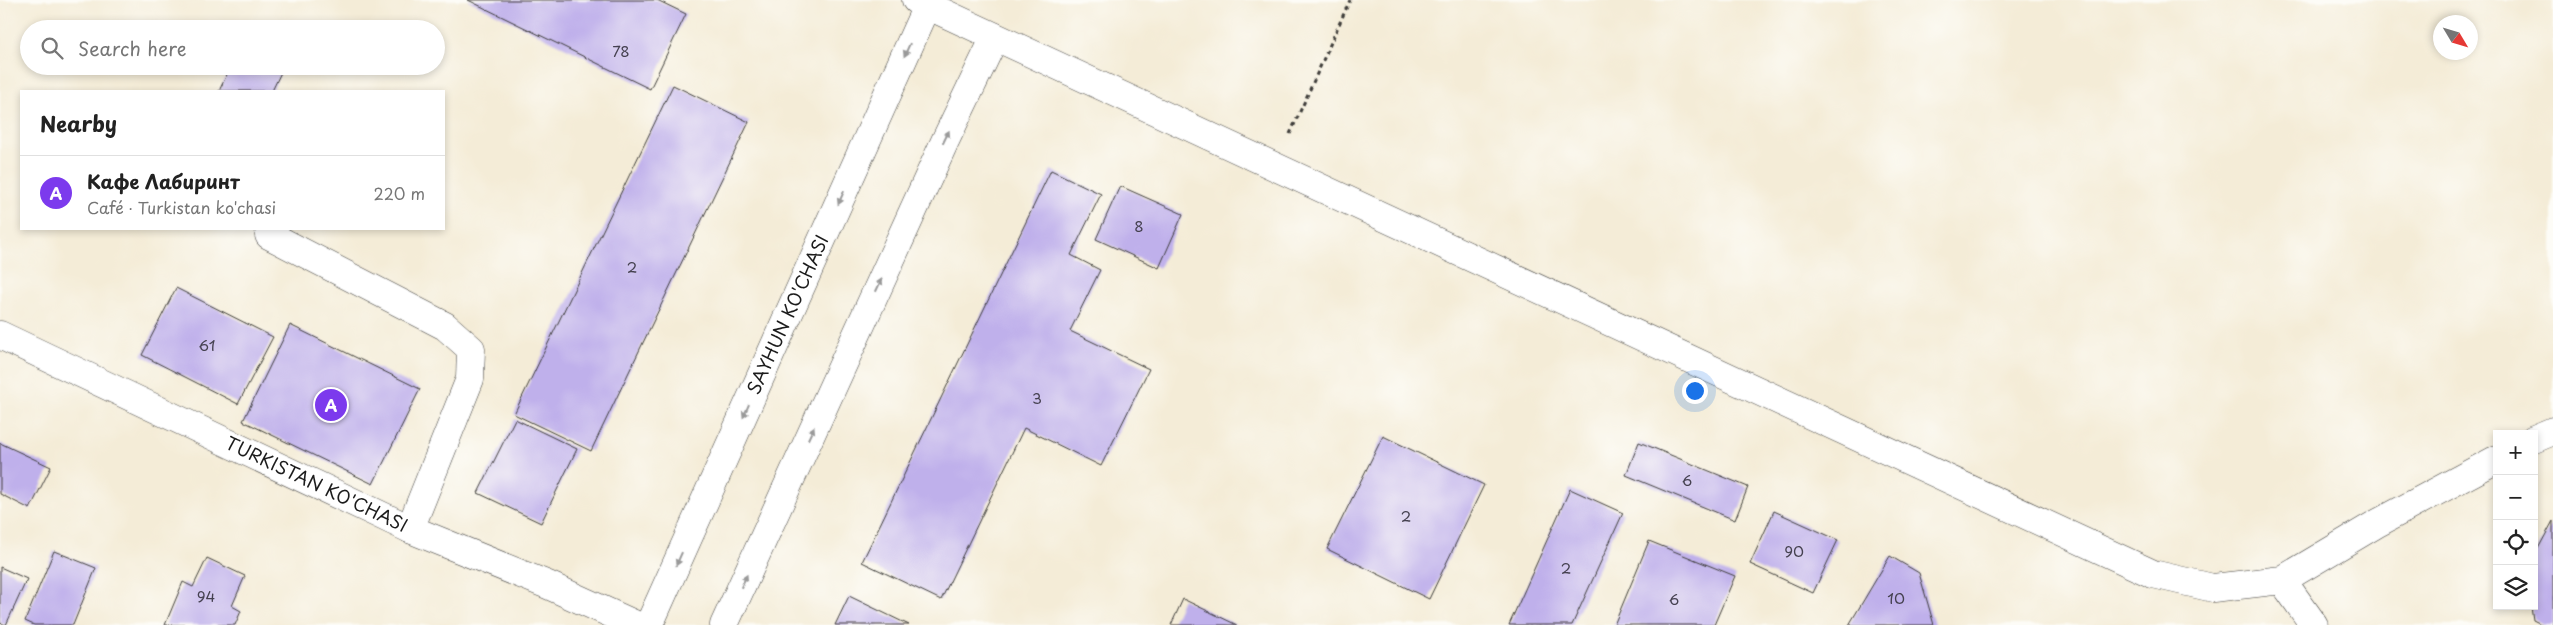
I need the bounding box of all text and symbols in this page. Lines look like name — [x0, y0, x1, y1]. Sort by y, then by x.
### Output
north arrow — [2433, 15, 2478, 60]
search box — [20, 20, 445, 75]
icon: search — [38, 34, 66, 62]
text: Search here — [78, 34, 187, 62]
house number: 78 — [612, 39, 630, 62]
one-way arrow — [903, 43, 911, 57]
text: Nearby — [40, 107, 117, 139]
one-way arrow — [942, 130, 950, 144]
text: Кафе Лабиринт — [87, 167, 240, 195]
text: A — [50, 181, 62, 205]
text: 220 m — [374, 181, 425, 205]
one-way arrow — [836, 191, 844, 205]
text: Café · Turkistan ko'chasi — [87, 195, 276, 219]
house number: 8 — [1134, 214, 1144, 237]
street label: SAYHUN KO'CHASI — [739, 230, 835, 398]
house number: 2 — [627, 255, 637, 278]
one-way arrow — [875, 278, 883, 292]
house number: 61 — [199, 333, 215, 356]
your location — [1682, 378, 1708, 404]
pin: A — [315, 386, 347, 424]
house number: 3 — [1032, 386, 1042, 409]
one-way arrow — [741, 403, 750, 418]
one-way arrow — [808, 426, 816, 440]
street label: TURKISTAN KO'CHASI — [221, 429, 413, 538]
map controls — [2493, 430, 2538, 610]
button: + — [2493, 430, 2538, 475]
house number: 6 — [1682, 468, 1692, 491]
button: − — [2493, 475, 2538, 520]
house number: 2 — [1401, 504, 1411, 527]
button: locate — [2493, 520, 2538, 565]
house number: 90 — [1784, 539, 1804, 562]
one-way arrow — [675, 552, 683, 566]
house number: 2 — [1561, 556, 1571, 579]
button: layers — [2493, 565, 2538, 610]
one-way arrow — [740, 574, 748, 588]
house number: 94 — [197, 584, 215, 607]
house number: 10 — [1887, 586, 1905, 609]
house number: 6 — [1669, 587, 1679, 610]

